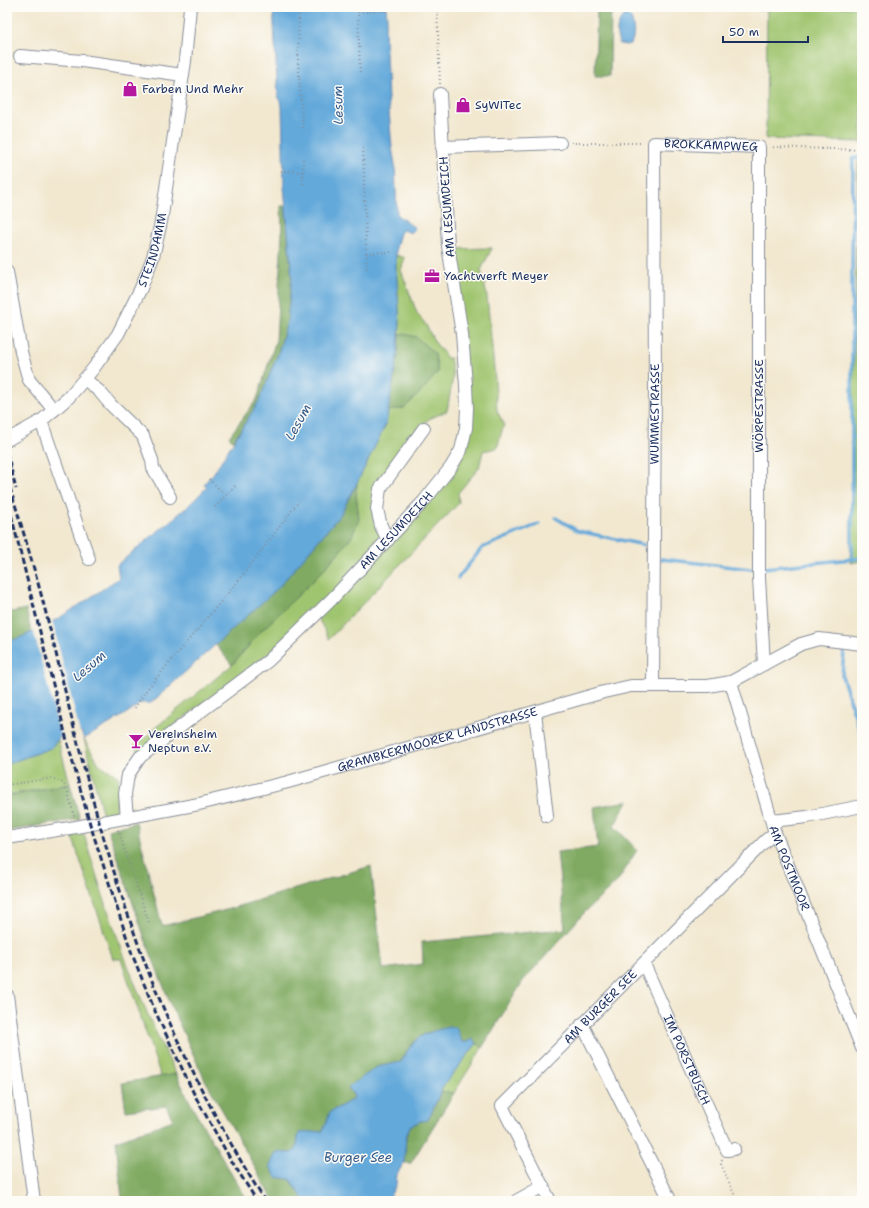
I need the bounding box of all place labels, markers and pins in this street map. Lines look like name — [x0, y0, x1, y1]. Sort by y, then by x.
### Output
shop icon: Farben Und Mehr — [121, 80, 139, 98]
place label: Farben Und Mehr — [142, 81, 244, 97]
shop icon: SyWiTec — [454, 96, 472, 114]
place label: SyWiTec — [475, 97, 522, 113]
office icon: Yachtwerft Meyer — [423, 267, 441, 285]
place label: Yachtwerft Meyer — [444, 268, 549, 284]
place label: Vereinsheim Neptun e.V. — [148, 726, 217, 756]
bar icon: Vereinsheim Neptun e.V. — [127, 732, 145, 750]

